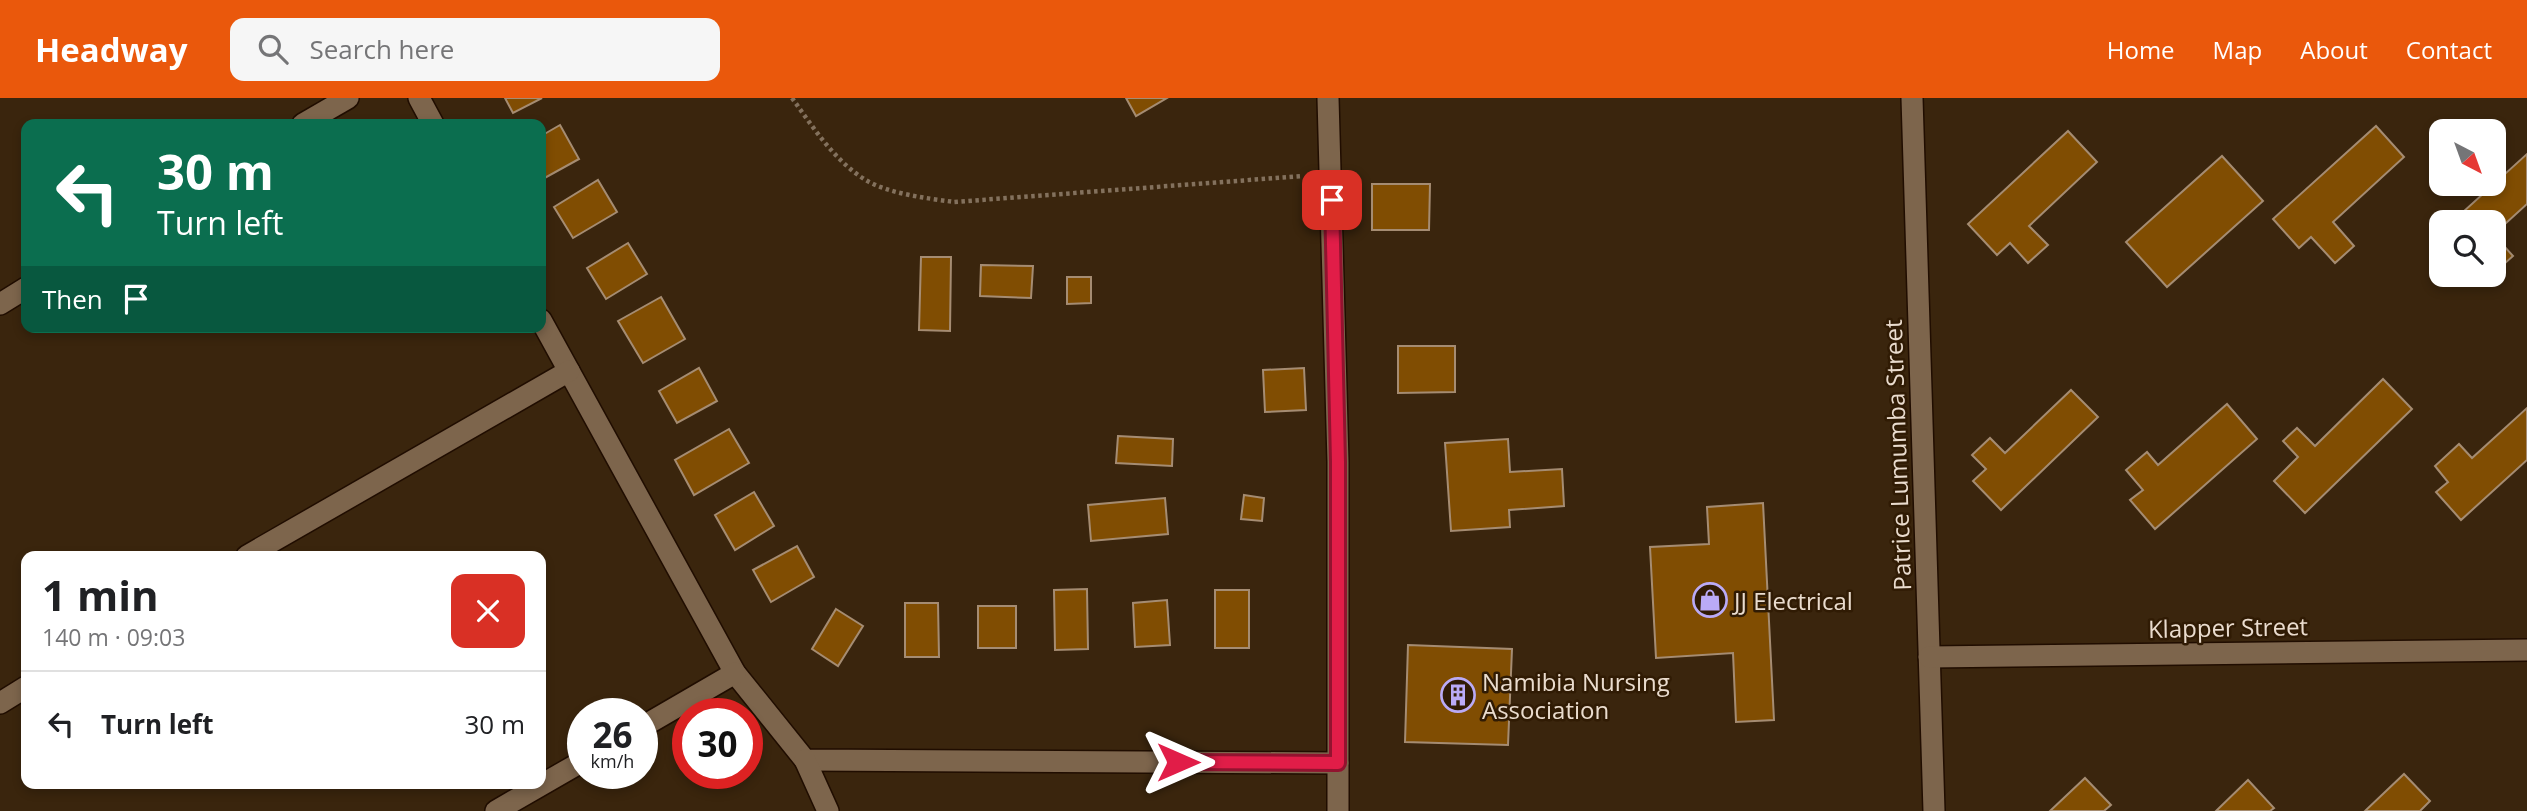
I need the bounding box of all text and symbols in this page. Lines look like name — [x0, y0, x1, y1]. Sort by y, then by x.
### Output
search box — [230, 18, 720, 81]
text: Headway — [35, 27, 188, 72]
icon: search — [254, 30, 292, 68]
text: Search here — [310, 31, 454, 67]
text: Home — [2107, 33, 2175, 66]
text: Map — [2213, 33, 2262, 66]
text: About — [2300, 33, 2368, 66]
text: Contact — [2406, 33, 2492, 66]
north arrow — [2429, 119, 2506, 196]
map controls — [2429, 119, 2506, 287]
text: 30 m — [157, 138, 274, 204]
icon: left — [42, 147, 133, 238]
pin — [1302, 170, 1362, 230]
icon: arrive — [1313, 181, 1351, 219]
text: Turn left — [157, 201, 283, 244]
button: search — [2429, 210, 2506, 287]
icon: arrive — [117, 280, 155, 318]
text: Then — [42, 281, 103, 317]
street label: Patrice Lumumba Street — [1876, 319, 1918, 591]
text: 1 min — [42, 566, 159, 623]
button: close — [451, 574, 525, 648]
shop icon: JJ Electrical — [1691, 581, 1729, 619]
place label: JJ Electrical — [1732, 584, 1853, 617]
street label: Klapper Street — [2148, 609, 2308, 645]
text: 140 m · 09:03 — [42, 621, 185, 653]
place label: Namibia Nursing Association — [1482, 665, 1670, 726]
building icon: Namibia Nursing Association — [1439, 676, 1477, 714]
speed limit sign: 30 — [672, 698, 763, 789]
icon: left — [42, 705, 80, 743]
text: Turn left — [101, 706, 213, 742]
text: 30 m — [464, 706, 525, 742]
text: 26 — [592, 711, 633, 758]
position arrow — [1141, 725, 1215, 799]
text: km/h — [591, 749, 634, 773]

